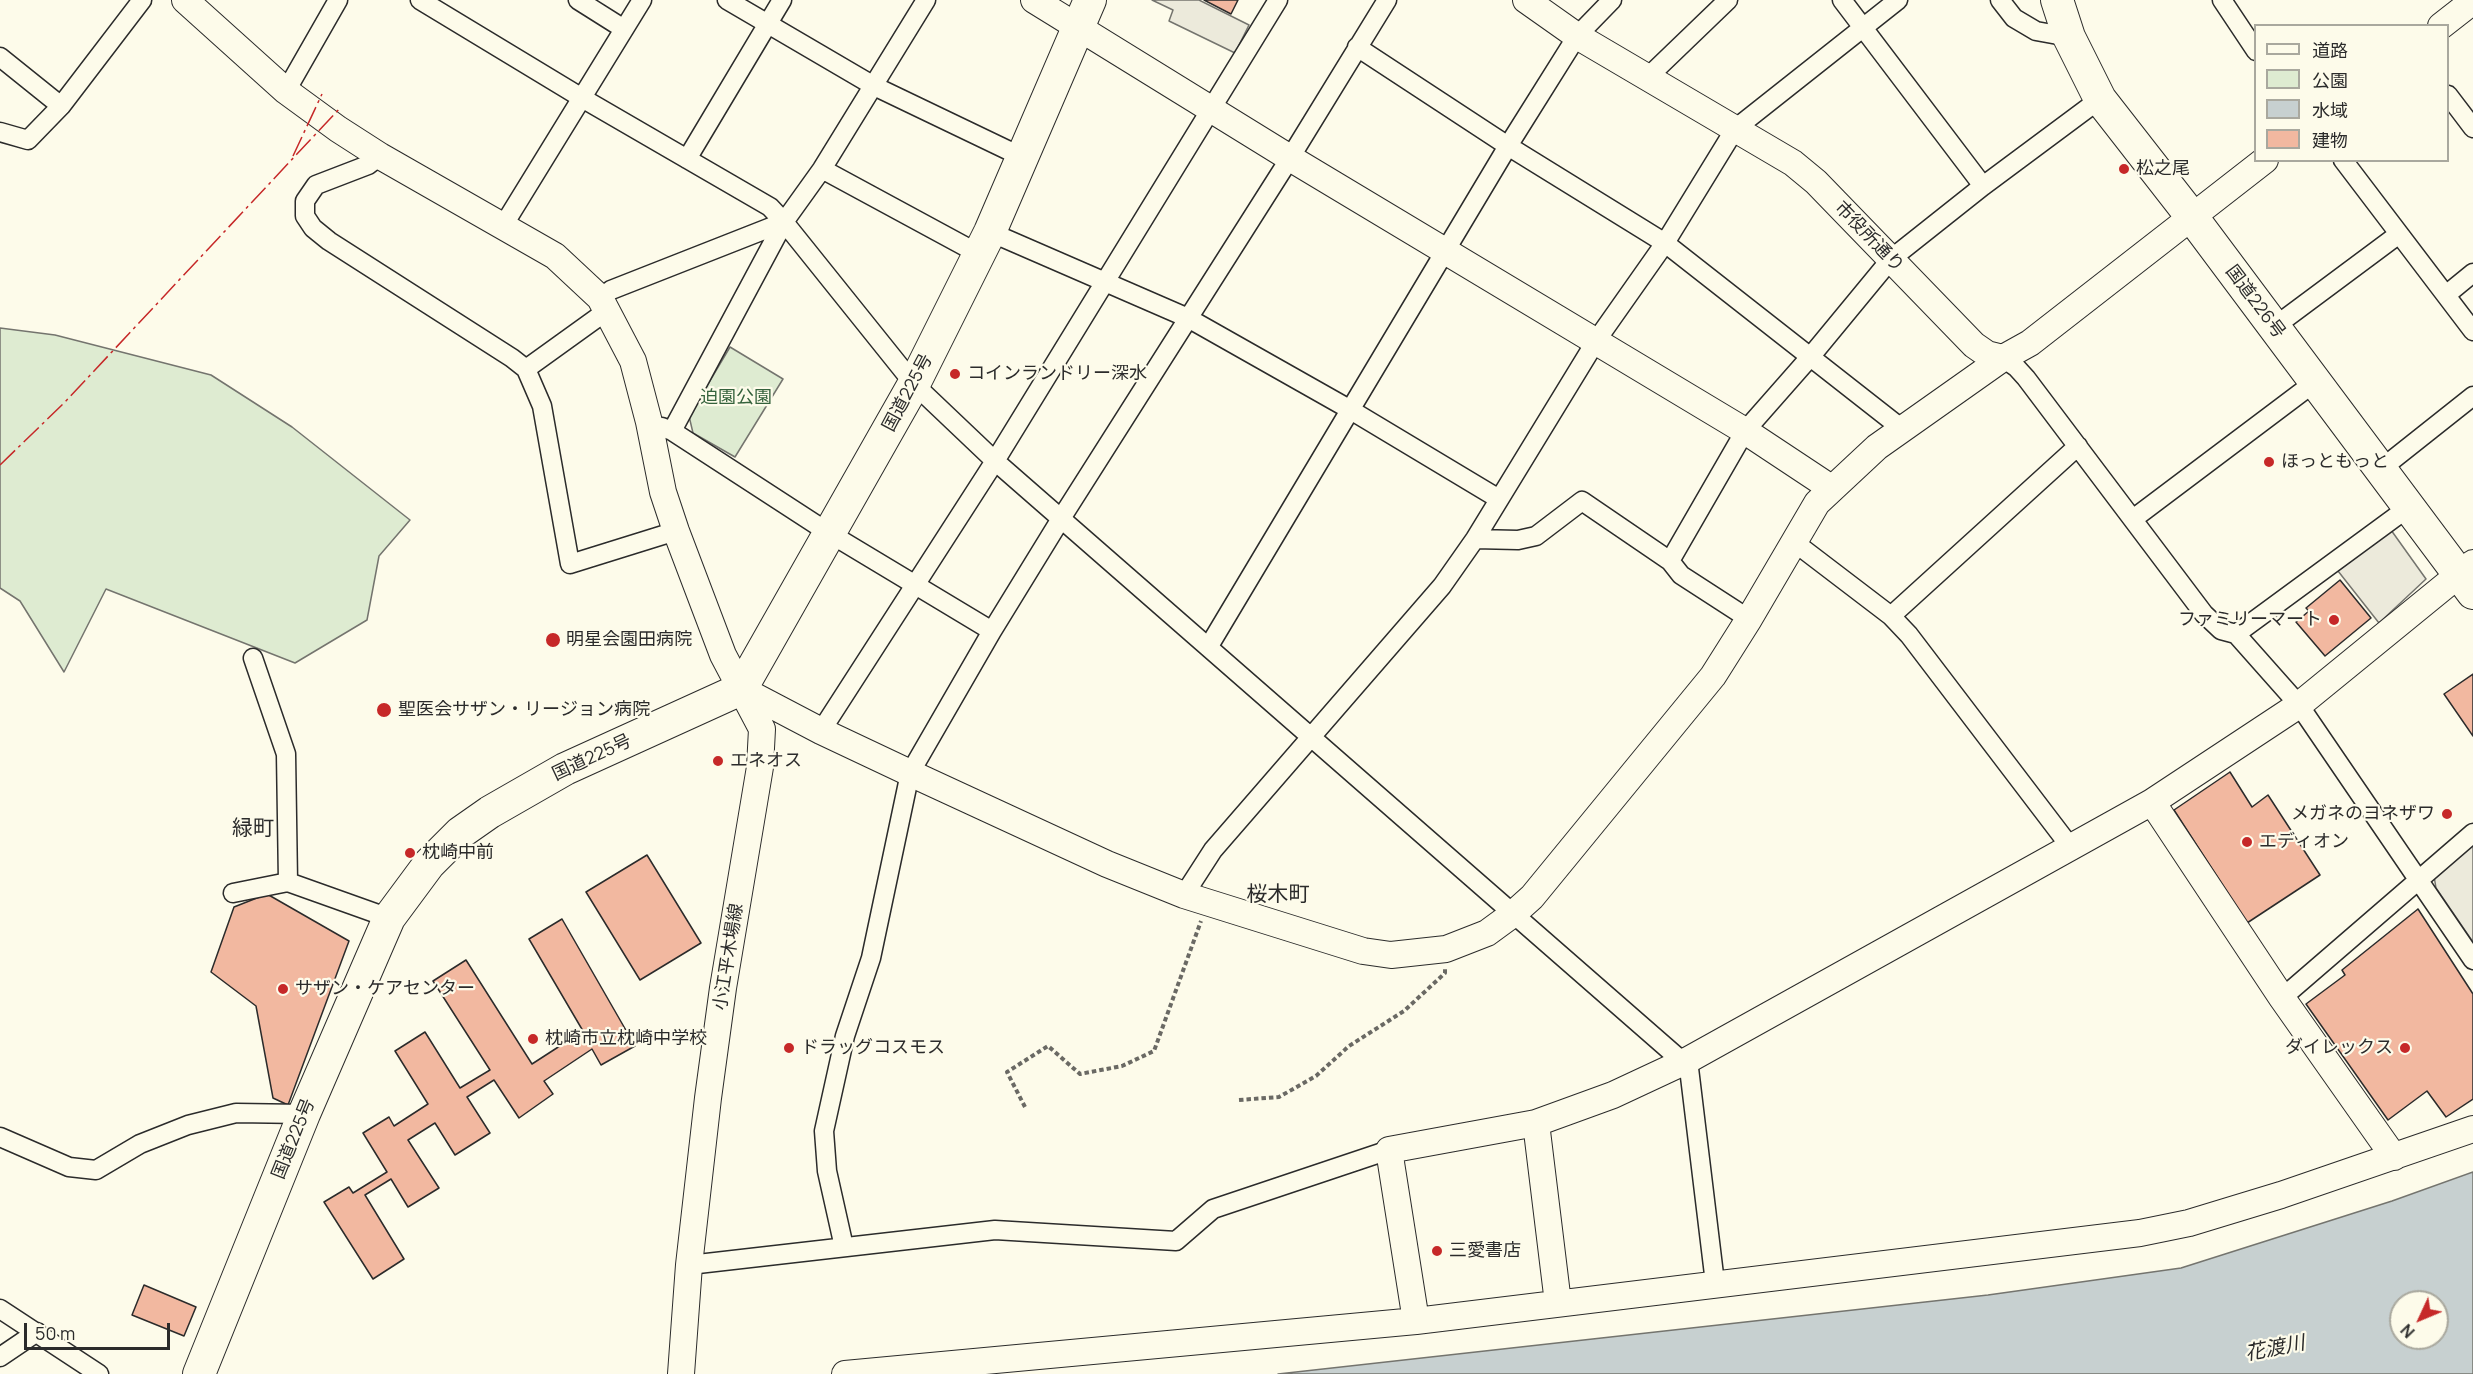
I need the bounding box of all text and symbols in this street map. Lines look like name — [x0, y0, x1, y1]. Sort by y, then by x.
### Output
legend — [2254, 24, 2449, 162]
text: 道路 — [2312, 38, 2348, 62]
text: 公園 — [2312, 68, 2348, 92]
text: 水域 — [2312, 98, 2348, 122]
text: 建物 — [2312, 128, 2348, 152]
place label: 松之尾 — [2136, 158, 2190, 180]
marker: 松之尾 — [2117, 162, 2131, 176]
street label: 市役所通り — [1830, 197, 1908, 277]
street label: 国道226号 — [2221, 261, 2289, 343]
street label: 国道225号 — [879, 350, 937, 436]
place label: コインランドリー深水 — [967, 363, 1147, 385]
marker: コインランドリー深水 — [948, 367, 962, 381]
park label: 迫園公園 — [700, 387, 772, 409]
place label: ほっともっと — [2281, 451, 2389, 473]
marker: ほっともっと — [2262, 455, 2276, 469]
place label: ファミリーマート — [2178, 609, 2322, 631]
marker: ファミリーマート — [2327, 613, 2341, 627]
place label: 明星会園田病院 — [566, 629, 692, 651]
marker: 明星会園田病院 — [544, 631, 562, 649]
place label: 聖医会サザン・リージョン病院 — [398, 699, 650, 721]
marker: 聖医会サザン・リージョン病院 — [375, 701, 393, 719]
street label: 国道225号 — [549, 730, 635, 786]
place label: エネオス — [730, 750, 802, 772]
marker: エネオス — [711, 754, 725, 768]
place label: メガネのヨネザワ — [2291, 803, 2435, 825]
marker: メガネのヨネザワ — [2440, 807, 2454, 821]
district label: 緑町 — [232, 816, 274, 842]
place label: エディオン — [2259, 831, 2349, 853]
marker: エディオン — [2240, 835, 2254, 849]
place label: 枕崎中前 — [422, 842, 494, 864]
marker: 枕崎中前 — [403, 846, 417, 860]
district label: 桜木町 — [1247, 882, 1309, 908]
street label: 小江平木場線 — [710, 902, 748, 1012]
place label: サザン・ケアセンター — [295, 978, 475, 1000]
marker: サザン・ケアセンター — [276, 982, 290, 996]
place label: 枕崎市立枕崎中学校 — [545, 1028, 707, 1050]
marker: 枕崎市立枕崎中学校 — [526, 1032, 540, 1046]
place label: ドラッグコスモス — [801, 1037, 945, 1059]
place label: ダイレックス — [2285, 1037, 2393, 1059]
marker: ドラッグコスモス — [782, 1041, 796, 1055]
marker: ダイレックス — [2398, 1041, 2412, 1055]
street label: 国道225号 — [268, 1096, 320, 1182]
place label: 三愛書店 — [1449, 1240, 1521, 1262]
marker: 三愛書店 — [1430, 1244, 1444, 1258]
north arrow — [2389, 1290, 2449, 1350]
scale bar — [27, 1311, 172, 1349]
text: N — [2396, 1319, 2419, 1343]
text: 50 m — [35, 1321, 75, 1345]
water label: 花渡川 — [2243, 1331, 2307, 1367]

